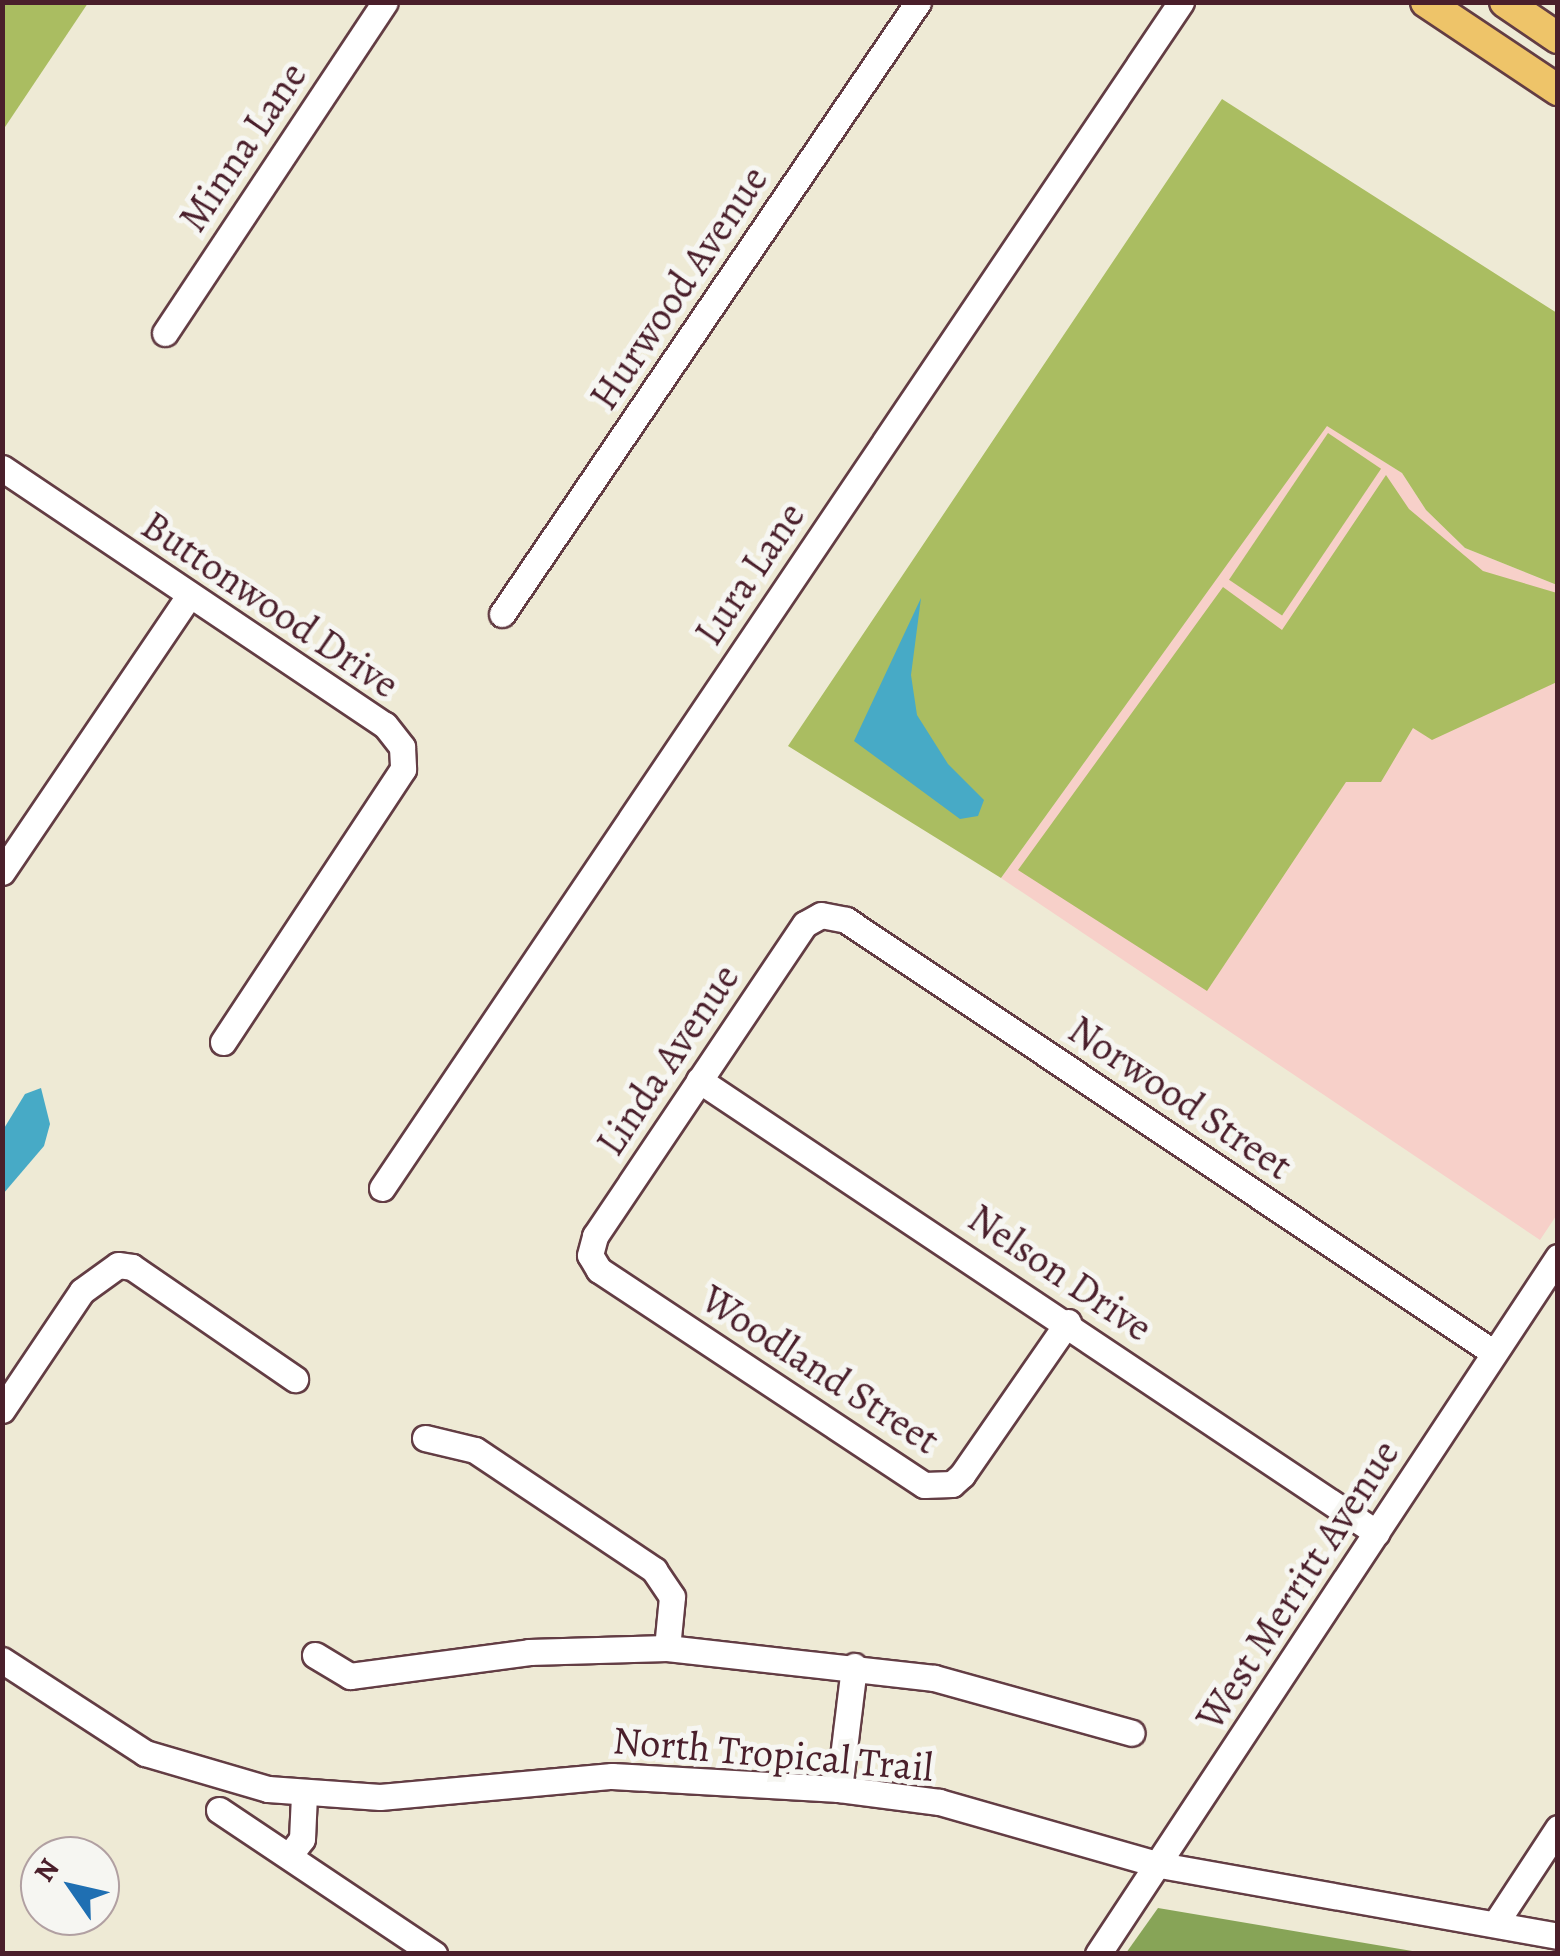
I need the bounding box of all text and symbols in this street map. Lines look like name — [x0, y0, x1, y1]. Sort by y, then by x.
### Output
street label: Minna Lane — [169, 53, 317, 241]
street label: Hurwood Avenue — [580, 157, 778, 419]
street label: Lura Lane — [685, 493, 815, 655]
street label: Buttonwood Drive — [132, 501, 408, 709]
street label: Linda Avenue — [586, 955, 750, 1165]
street label: Norwood Street — [1059, 1006, 1301, 1190]
street label: Nelson Drive — [959, 1194, 1161, 1352]
street label: Woodland Street — [692, 1275, 948, 1465]
street label: West Merritt Avenue — [1186, 1431, 1410, 1739]
street label: North Tropical Trail — [611, 1716, 935, 1792]
north arrow — [20, 1836, 120, 1936]
text: N — [25, 1851, 68, 1889]

